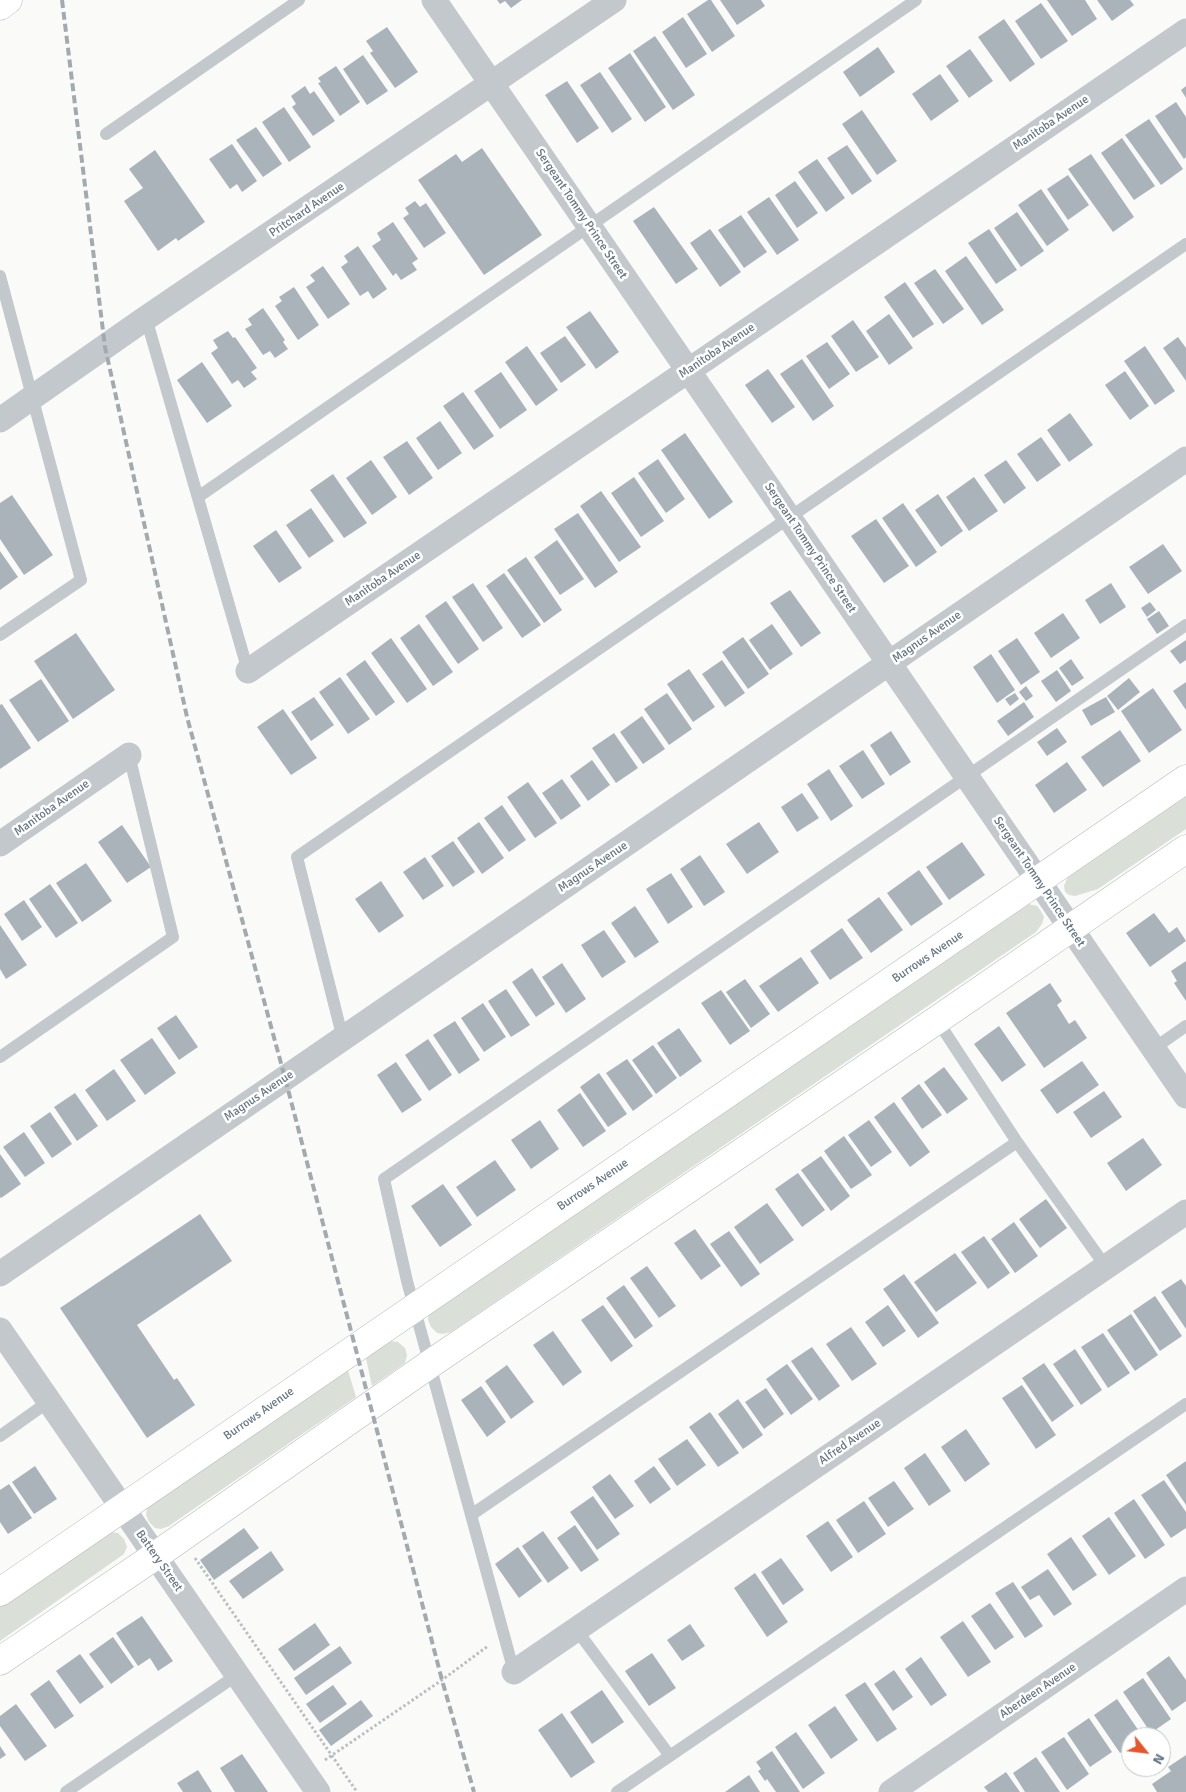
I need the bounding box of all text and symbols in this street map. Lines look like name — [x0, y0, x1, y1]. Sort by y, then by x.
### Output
street label: Manitoba Avenue — [1010, 92, 1092, 154]
street label: Sergeant Tommy Prince Street — [532, 146, 630, 282]
street label: Pritchard Avenue — [267, 180, 347, 240]
street label: Manitoba Avenue — [676, 320, 758, 382]
street label: Sergeant Tommy Prince Street — [761, 480, 859, 616]
street label: Manitoba Avenue — [342, 548, 424, 610]
street label: Magnus Avenue — [890, 608, 964, 666]
street label: Manitoba Avenue — [12, 777, 92, 839]
street label: Sergeant Tommy Prince Street — [990, 814, 1088, 950]
street label: Magnus Avenue — [556, 838, 630, 896]
street label: Burrows Avenue — [890, 928, 966, 986]
street label: Magnus Avenue — [222, 1067, 296, 1125]
street label: Burrows Avenue — [555, 1156, 631, 1214]
street label: Burrows Avenue — [221, 1384, 297, 1444]
street label: Alfred Avenue — [816, 1416, 884, 1468]
street label: Battery Street — [133, 1527, 185, 1595]
street label: Aberdeen Avenue — [997, 1660, 1079, 1722]
north arrow — [1121, 1727, 1171, 1777]
text: N — [1149, 1751, 1168, 1767]

